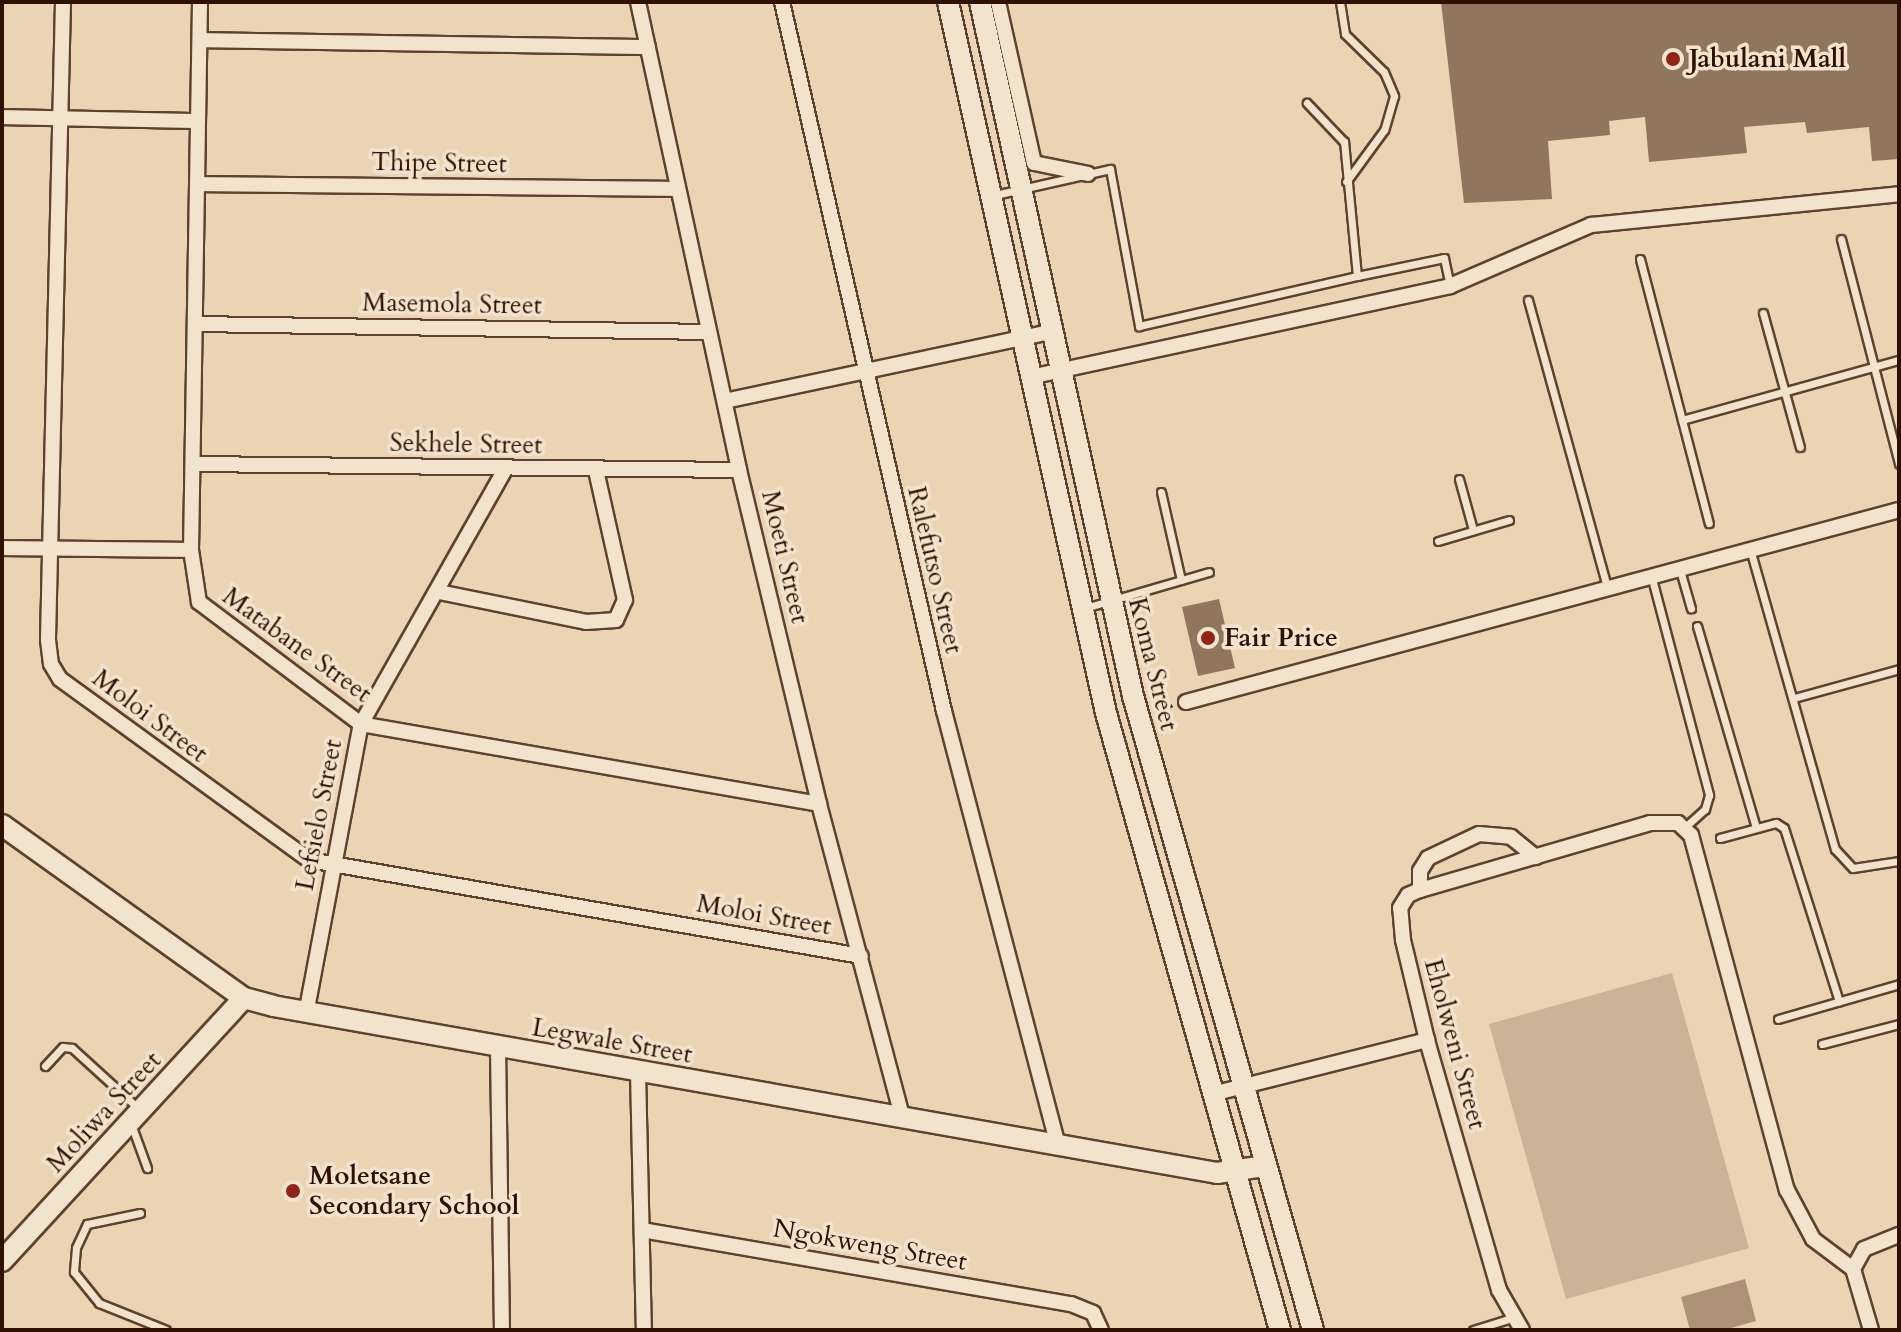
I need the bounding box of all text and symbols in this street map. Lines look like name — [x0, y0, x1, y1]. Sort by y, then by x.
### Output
place label: Jabulani Mall — [1689, 43, 1846, 75]
marker: Jabulani Mall — [1664, 50, 1682, 68]
street label: Thipe Street — [371, 146, 507, 180]
street label: Masemola Street — [362, 287, 542, 321]
street label: Sekhele Street — [389, 427, 543, 461]
street label: Ralefutso Street — [901, 483, 969, 657]
street label: Moeti Street — [755, 488, 815, 626]
street label: Matabane Street — [216, 581, 378, 709]
street label: Koma Street — [1121, 594, 1185, 734]
place label: Fair Price — [1224, 622, 1338, 654]
marker: Fair Price — [1199, 629, 1217, 647]
street label: Moloi Street — [86, 663, 214, 769]
street label: Lefsielo Street — [289, 737, 349, 893]
street label: Moloi Street — [694, 888, 834, 942]
street label: Eholweni Street — [1417, 955, 1493, 1133]
street label: Legwale Street — [529, 1012, 695, 1070]
street label: Moliwa Street — [40, 1045, 168, 1179]
place label: Moletsane Secondary School — [309, 1160, 519, 1222]
marker: Moletsane Secondary School — [284, 1182, 302, 1200]
street label: Ngokweng Street — [771, 1213, 969, 1277]

